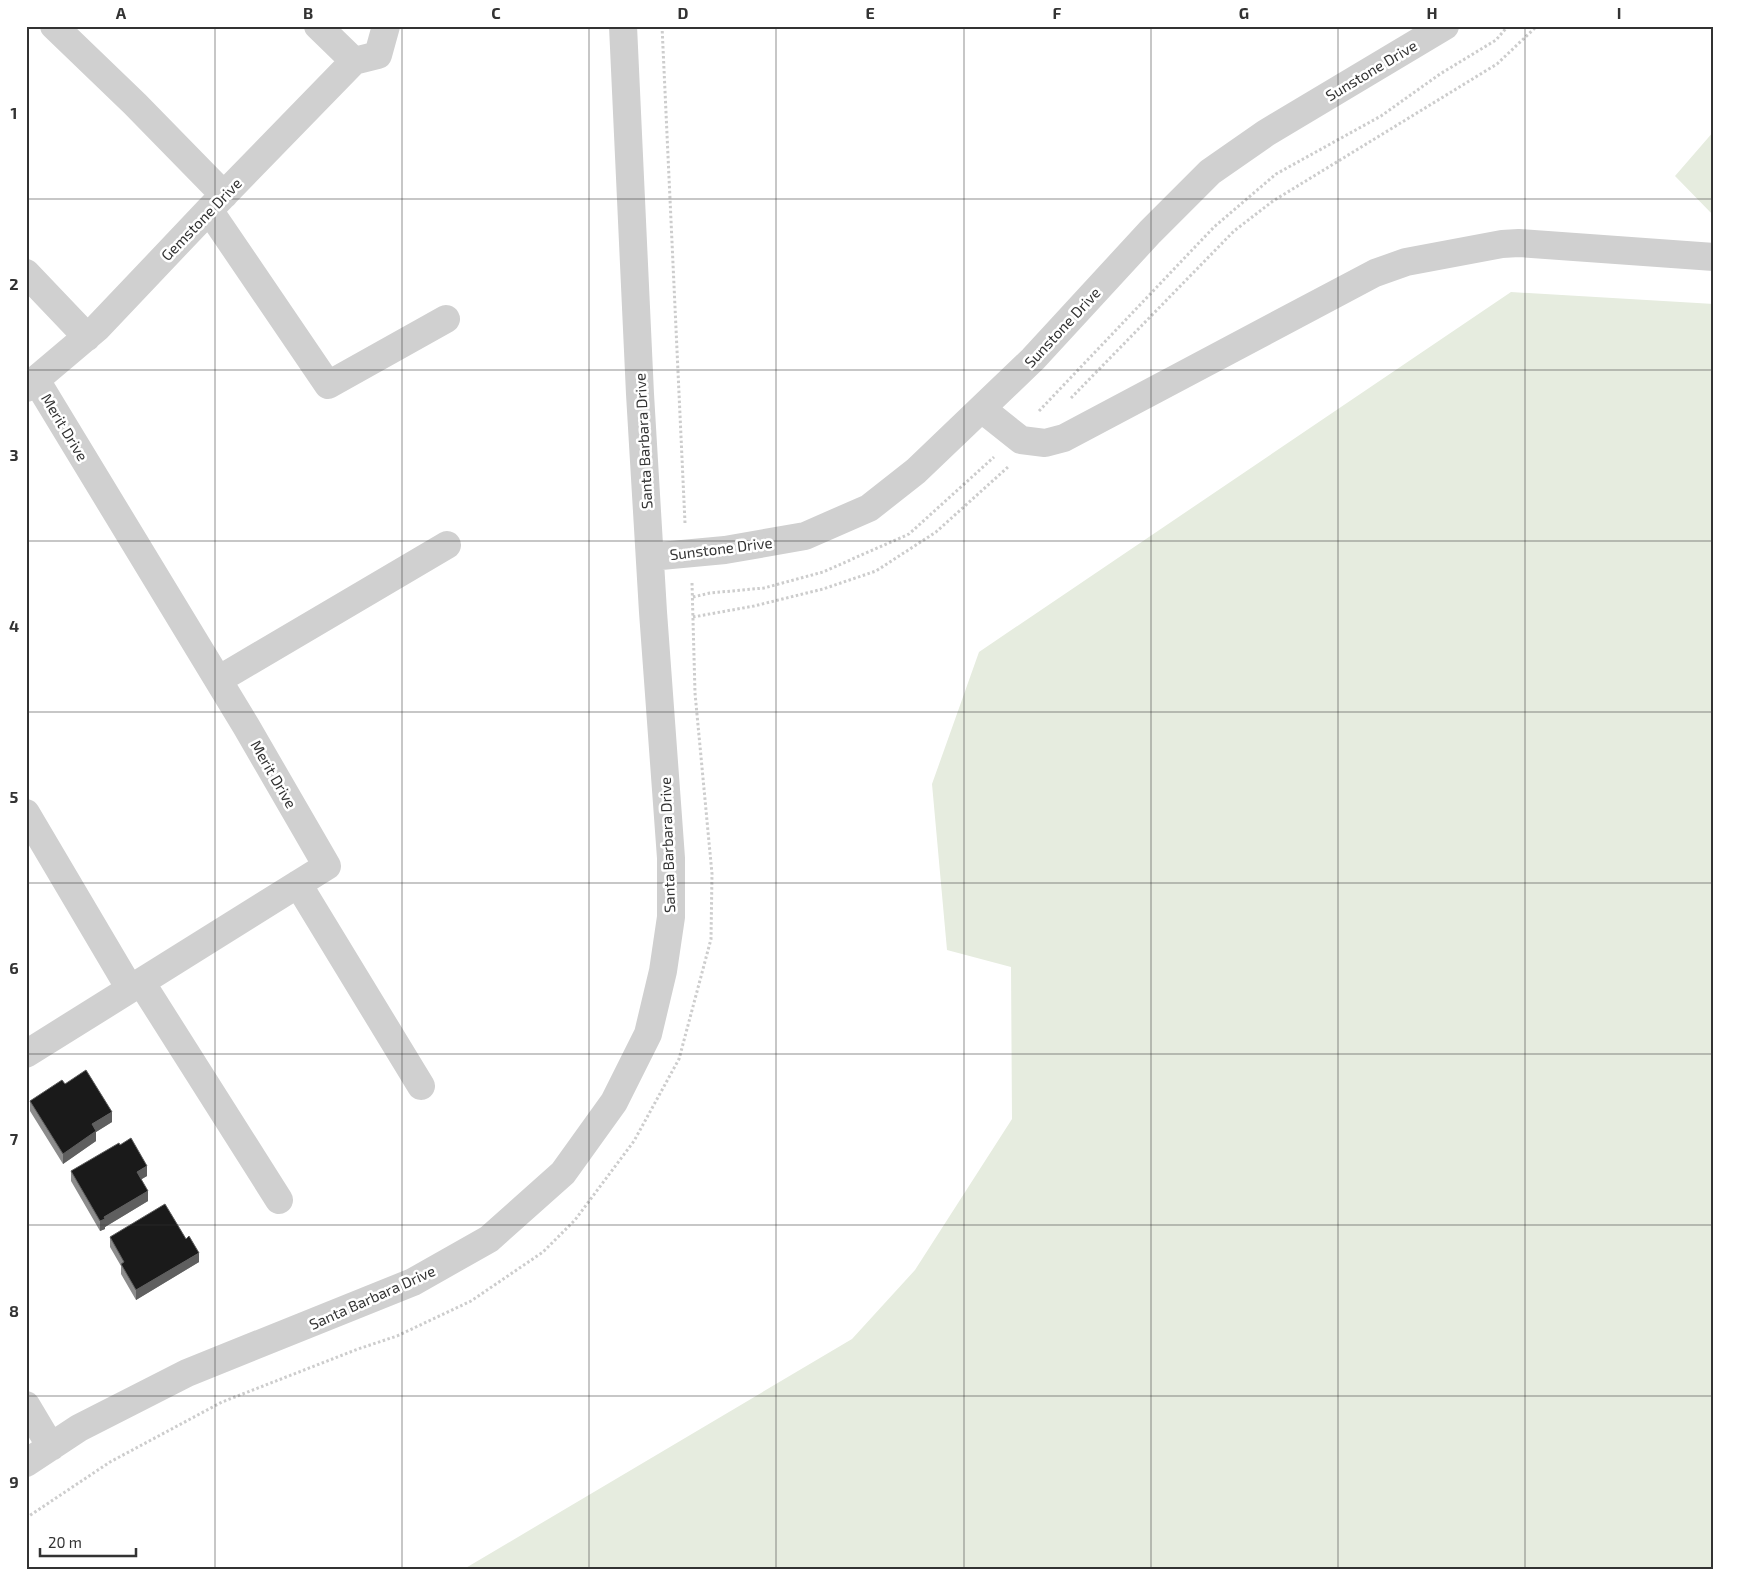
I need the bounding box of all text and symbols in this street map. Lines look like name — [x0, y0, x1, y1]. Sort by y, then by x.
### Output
text: A — [116, 3, 127, 22]
text: B — [303, 3, 313, 22]
text: C — [491, 3, 501, 22]
text: D — [678, 3, 689, 22]
text: E — [865, 3, 875, 22]
text: F — [1053, 3, 1062, 22]
text: G — [1239, 3, 1249, 22]
text: H — [1426, 3, 1438, 22]
text: I — [1617, 3, 1621, 22]
street label: Sunstone Drive — [1322, 36, 1420, 104]
text: 1 — [11, 103, 17, 122]
street label: Gemstone Drive — [157, 174, 245, 264]
text: 2 — [9, 274, 19, 293]
street label: Sunstone Drive — [1020, 283, 1104, 371]
street label: Santa Barbara Drive — [630, 373, 656, 509]
street label: Merit Drive — [38, 390, 92, 464]
text: 3 — [9, 445, 19, 464]
street label: Sunstone Drive — [669, 533, 773, 563]
text: 4 — [9, 616, 19, 635]
street label: Merit Drive — [247, 737, 301, 811]
street label: Santa Barbara Drive — [656, 777, 678, 913]
text: 5 — [10, 787, 19, 806]
text: 6 — [9, 958, 19, 977]
text: 7 — [10, 1129, 19, 1148]
street label: Santa Barbara Drive — [306, 1261, 438, 1333]
text: 8 — [9, 1301, 19, 1320]
text: 9 — [9, 1472, 19, 1491]
scale bar — [40, 1525, 136, 1557]
text: 20 m — [48, 1533, 82, 1551]

